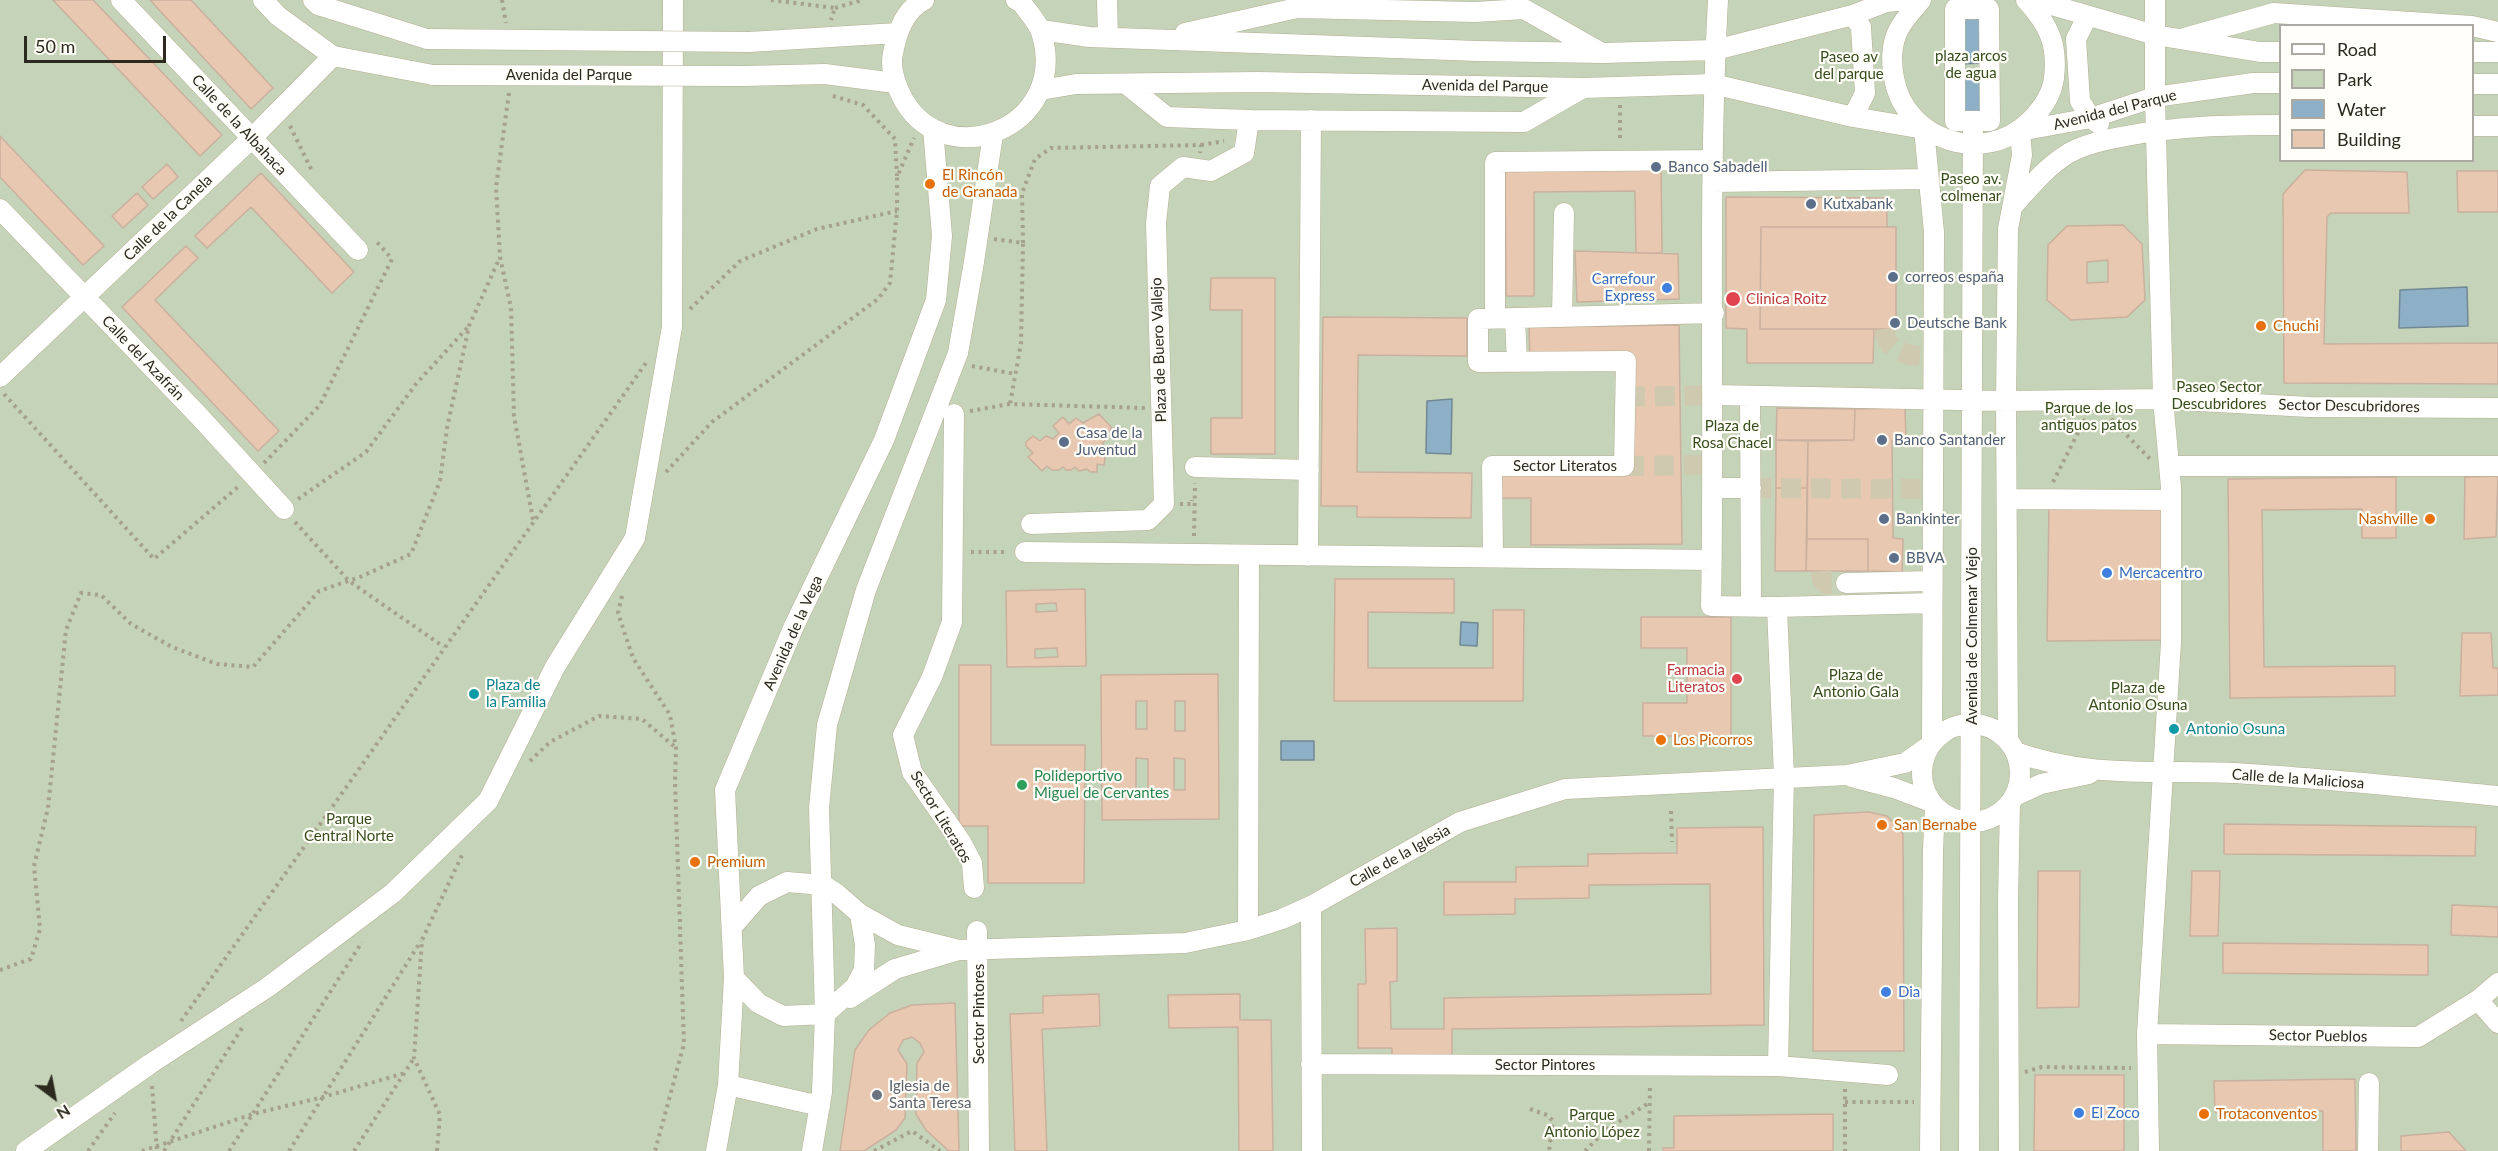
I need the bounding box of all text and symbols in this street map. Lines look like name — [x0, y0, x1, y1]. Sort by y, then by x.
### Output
scale bar — [27, 24, 170, 62]
legend — [2279, 24, 2474, 162]
text: 50 m — [35, 35, 75, 57]
text: Road — [2337, 38, 2377, 60]
park label: plaza arcos de agua — [1935, 47, 2007, 82]
park label: Paseo av del parque — [1814, 48, 1884, 83]
street label: Avenida del Parque — [506, 66, 632, 84]
text: Park — [2337, 68, 2372, 90]
street label: Calle de la Albahaca — [188, 71, 290, 179]
street label: Avenida del Parque — [1422, 76, 1548, 96]
street label: Avenida del Parque — [2051, 86, 2179, 134]
text: Water — [2337, 98, 2386, 120]
text: Building — [2337, 128, 2401, 150]
place label: Banco Sabadell — [1668, 158, 1768, 176]
marker: Banco Sabadell — [1649, 160, 1663, 174]
place label: El Rincón de Granada — [942, 166, 1017, 201]
park label: Paseo av. colmenar — [1940, 170, 2002, 205]
street label: Calle de la Canela — [120, 171, 216, 265]
marker: El Rincón de Granada — [923, 177, 937, 191]
place label: Kutxabank — [1823, 195, 1893, 213]
marker: Kutxabank — [1804, 197, 1818, 211]
place label: correos españa — [1905, 268, 2004, 286]
place label: Carrefour Express — [1592, 270, 1655, 305]
marker: correos españa — [1886, 270, 1900, 284]
street label: Plaza de Buero Vallejo — [1147, 277, 1171, 423]
marker: Carrefour Express — [1660, 281, 1674, 295]
marker: Clinica Roitz — [1724, 290, 1742, 308]
place label: Clinica Roitz — [1746, 290, 1827, 308]
street label: Calle del Azafrán — [98, 312, 188, 404]
place label: Deutsche Bank — [1907, 314, 2007, 332]
marker: Deutsche Bank — [1888, 316, 1902, 330]
place label: Chuchi — [2273, 317, 2319, 335]
marker: Chuchi — [2254, 319, 2268, 333]
park label: Paseo Sector Descubridores — [2171, 378, 2267, 413]
street label: Sector Descubridores — [2278, 396, 2420, 416]
park label: Parque de los antiguos patos — [2041, 399, 2137, 434]
park label: Plaza de Rosa Chacel — [1692, 417, 1772, 452]
place label: Casa de la Juventud — [1076, 424, 1142, 459]
place label: Banco Santander — [1894, 431, 2006, 449]
marker: Banco Santander — [1875, 433, 1889, 447]
marker: Casa de la Juventud — [1057, 435, 1071, 449]
street label: Sector Literatos — [1513, 457, 1617, 475]
place label: Bankinter — [1896, 510, 1960, 528]
place label: Nashville — [2358, 510, 2418, 528]
marker: Bankinter — [1877, 512, 1891, 526]
marker: Nashville — [2423, 512, 2437, 526]
street label: Avenida de Colmenar Viejo — [1963, 547, 1981, 725]
place label: BBVA — [1906, 549, 1945, 567]
marker: BBVA — [1887, 551, 1901, 565]
place label: Mercacentro — [2119, 564, 2203, 582]
marker: Mercacentro — [2100, 566, 2114, 580]
street label: Avenida de la Vega — [760, 573, 826, 693]
place label: Farmacia Literatos — [1667, 661, 1725, 696]
park label: Plaza de Antonio Gala — [1813, 666, 1899, 701]
marker: Farmacia Literatos — [1730, 672, 1744, 686]
place label: Plaza de la Familia — [486, 676, 546, 711]
park label: Plaza de Antonio Osuna — [2088, 679, 2188, 714]
marker: Plaza de la Familia — [467, 687, 481, 701]
place label: Antonio Osuna — [2186, 720, 2285, 738]
marker: Antonio Osuna — [2167, 722, 2181, 736]
place label: Los Picorros — [1673, 731, 1753, 749]
marker: Los Picorros — [1654, 733, 1668, 747]
street label: Calle de la Maliciosa — [2231, 765, 2365, 793]
place label: Polideportivo Miguel de Cervantes — [1034, 767, 1169, 802]
street label: Sector Literatos — [907, 768, 975, 866]
marker: Polideportivo Miguel de Cervantes — [1015, 778, 1029, 792]
park label: Parque Central Norte — [304, 810, 394, 845]
place label: San Bernabe — [1894, 816, 1977, 834]
marker: San Bernabe — [1875, 818, 1889, 832]
street label: Calle de la Iglesia — [1347, 821, 1453, 891]
place label: Premium — [707, 853, 766, 871]
marker: Premium — [688, 855, 702, 869]
street label: Sector Pintores — [970, 964, 988, 1064]
place label: Dia — [1898, 983, 1920, 1001]
marker: Dia — [1879, 985, 1893, 999]
street label: Sector Pueblos — [2269, 1026, 2367, 1046]
street label: Sector Pintores — [1495, 1056, 1595, 1074]
north arrow — [24, 1067, 84, 1127]
place label: Iglesia de Santa Teresa — [889, 1077, 971, 1112]
marker: Iglesia de Santa Teresa — [870, 1088, 884, 1102]
text: N — [54, 1101, 74, 1124]
place label: El Zoco — [2091, 1104, 2140, 1122]
place label: Trotaconventos — [2216, 1105, 2317, 1123]
park label: Parque Antonio López — [1544, 1106, 1640, 1141]
marker: El Zoco — [2072, 1106, 2086, 1120]
marker: Trotaconventos — [2197, 1107, 2211, 1121]

